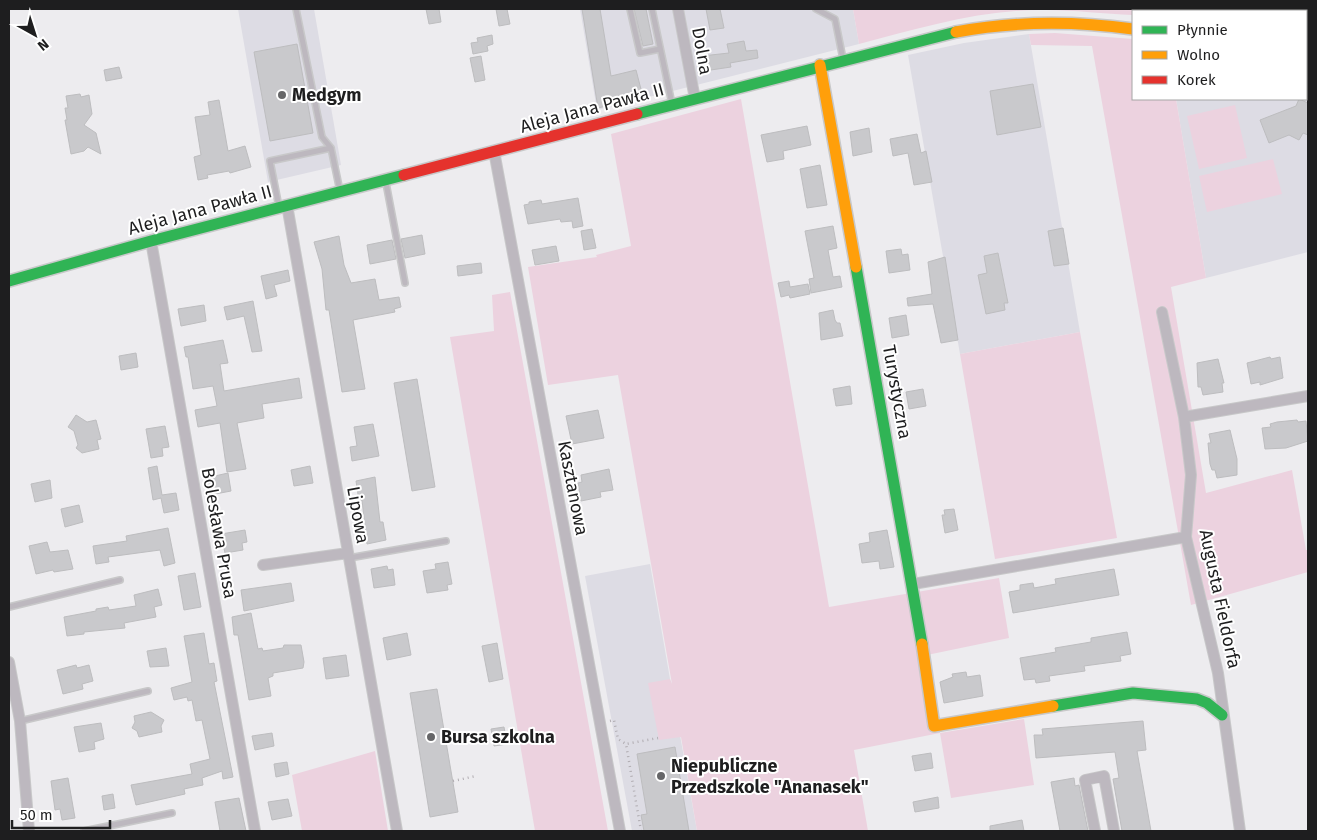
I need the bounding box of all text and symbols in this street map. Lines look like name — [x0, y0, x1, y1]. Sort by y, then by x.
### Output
north arrow — [10, 10, 60, 60]
legend — [1132, 10, 1307, 100]
text: Płynnie — [1177, 21, 1228, 39]
street label: Dolna — [687, 26, 717, 76]
text: N — [34, 35, 52, 54]
text: Wolno — [1177, 46, 1220, 64]
text: Korek — [1177, 71, 1216, 89]
street label: Aleja Jana Pawła II — [518, 78, 666, 138]
place label: Medgym — [292, 84, 361, 106]
marker: Medgym — [276, 89, 288, 101]
street label: Aleja Jana Pawła II — [126, 180, 274, 240]
street label: Turystyczna — [878, 343, 916, 441]
street label: Kasztanowa — [553, 439, 593, 537]
street label: Bolesława Prusa — [197, 466, 241, 600]
street label: Lipowa — [342, 485, 374, 545]
street label: Augusta Fieldorfa — [1195, 527, 1245, 671]
place label: Bursa szkolna — [441, 726, 555, 748]
marker: Bursa szkolna — [425, 731, 437, 743]
place label: Niepubliczne Przedszkole "Ananasek" — [671, 755, 869, 798]
marker: Niepubliczne Przedszkole "Ananasek" — [655, 770, 667, 782]
scale bar — [12, 798, 110, 830]
text: 50 m — [20, 806, 53, 824]

